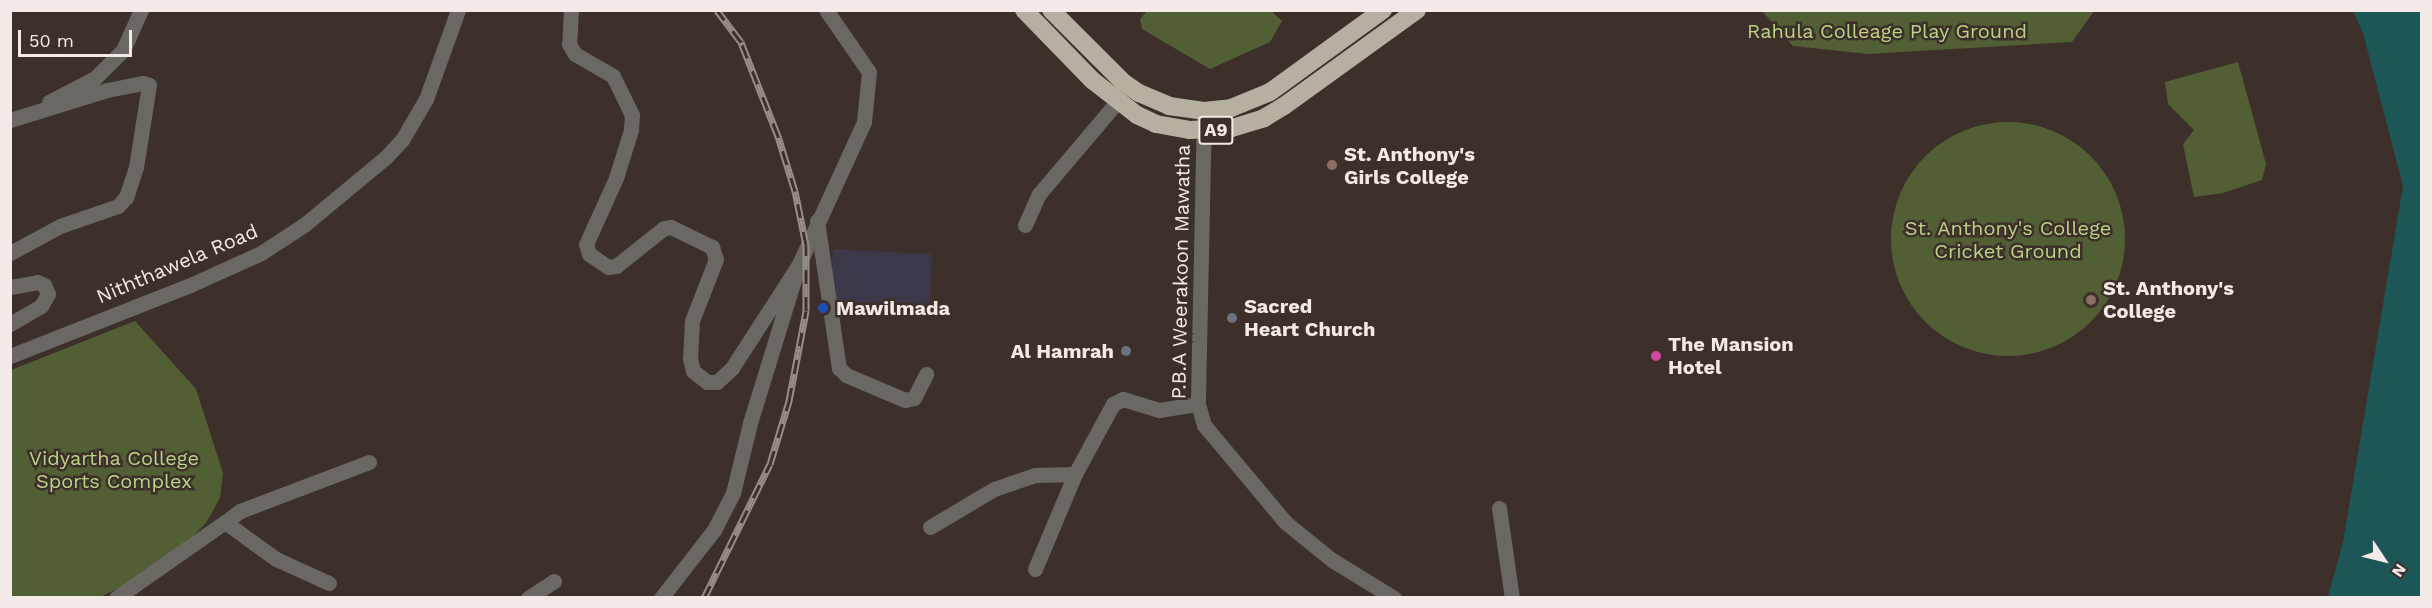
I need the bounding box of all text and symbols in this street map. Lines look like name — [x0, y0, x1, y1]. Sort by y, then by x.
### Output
scale bar — [21, 18, 135, 56]
park label: Rahula Colleage Play Ground — [1746, 19, 2028, 43]
text: 50 m — [29, 30, 74, 51]
road number: A9 — [1198, 115, 1234, 145]
place label: St. Anthony's Girls College — [1344, 142, 1475, 189]
street label: P.B.A Weerakoon Mawatha — [1167, 144, 1195, 400]
marker: St. Anthony's Girls College — [1325, 158, 1339, 172]
park label: St. Anthony's College Cricket Ground — [1904, 216, 2112, 263]
street label: Niththawela Road — [92, 219, 262, 309]
place label: St. Anthony's College — [2103, 276, 2234, 323]
marker: St. Anthony's College — [2084, 293, 2098, 307]
place label: Sacred Heart Church — [1244, 294, 1375, 341]
place label: Mawilmada — [836, 296, 950, 320]
marker: Mawilmada — [814, 299, 832, 317]
marker: Sacred Heart Church — [1225, 311, 1239, 325]
place label: The Mansion Hotel — [1668, 332, 1794, 379]
place label: Al Hamrah — [1011, 339, 1114, 363]
marker: Al Hamrah — [1119, 344, 1133, 358]
marker: The Mansion Hotel — [1649, 349, 1663, 363]
park label: Vidyartha College Sports Complex — [29, 446, 199, 493]
north arrow — [2354, 530, 2414, 590]
text: N — [2388, 560, 2410, 581]

